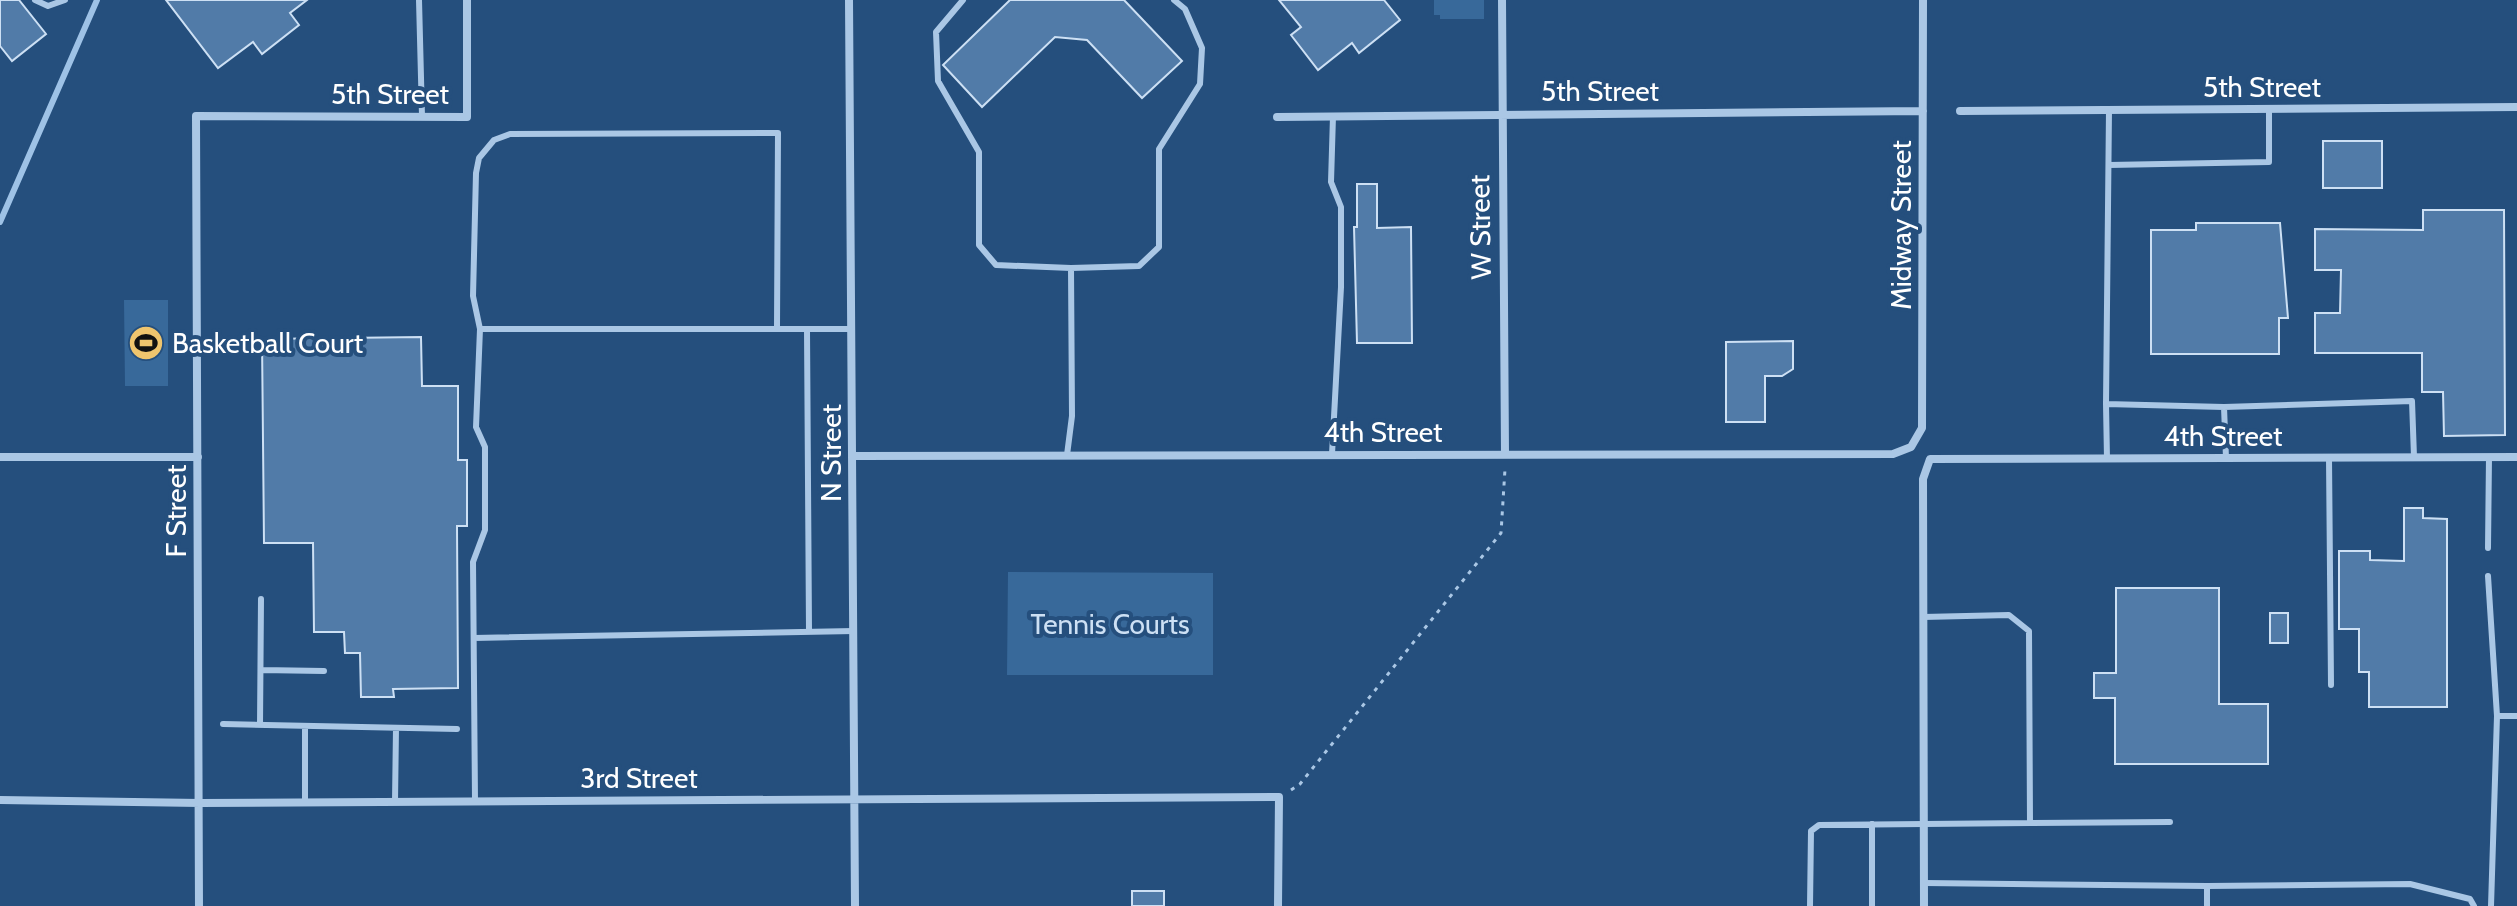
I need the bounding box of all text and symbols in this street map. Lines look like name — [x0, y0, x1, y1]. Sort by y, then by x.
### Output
street label: 5th Street — [2203, 70, 2321, 104]
street label: 5th Street — [1541, 74, 1659, 108]
street label: 5th Street — [331, 77, 449, 111]
street label: Midway Street — [1884, 140, 1918, 310]
street label: W Street — [1462, 174, 1498, 280]
sports icon: Basketball Court — [127, 324, 165, 362]
place label: Basketball Court — [172, 326, 363, 360]
street label: N Street — [814, 404, 848, 502]
street label: 4th Street — [1323, 415, 1443, 449]
street label: 4th Street — [2163, 419, 2283, 453]
street label: F Street — [159, 465, 193, 557]
park label: Tennis Courts — [1031, 607, 1189, 641]
street label: 3rd Street — [580, 761, 698, 795]

